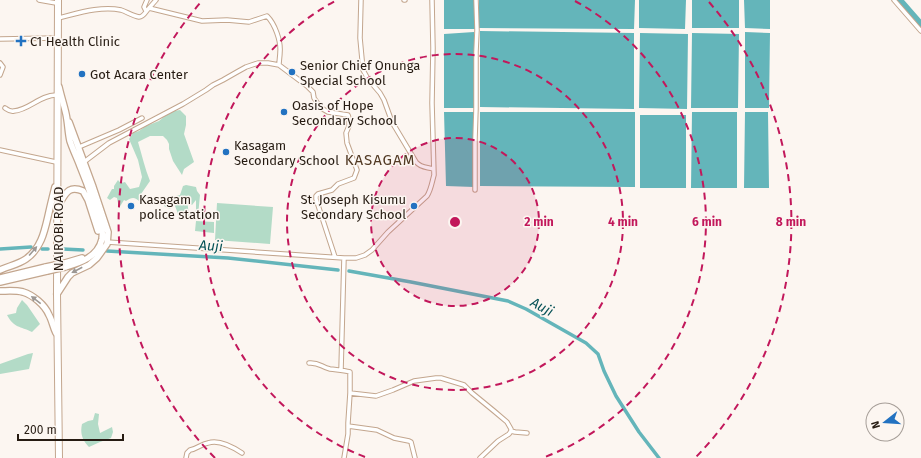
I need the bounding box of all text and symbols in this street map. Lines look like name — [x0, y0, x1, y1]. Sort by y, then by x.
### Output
place label: C1 Health Clinic — [30, 34, 120, 49]
marker: C1 Health Clinic — [15, 35, 27, 47]
place label: Senior Chief Onunga Special School — [300, 58, 420, 88]
place label: Got Acara Center — [90, 67, 188, 82]
marker: Senior Chief Onunga Special School — [287, 67, 297, 77]
marker: Got Acara Center — [77, 69, 87, 79]
place label: Oasis of Hope Secondary School — [292, 98, 397, 128]
marker: Oasis of Hope Secondary School — [279, 107, 289, 117]
place label: Kasagam Secondary School — [234, 138, 339, 168]
marker: Kasagam Secondary School — [221, 147, 231, 157]
district label: KASAGAM — [345, 151, 415, 169]
street label: NAIROBI ROAD — [51, 187, 66, 271]
place label: Kasagam police station — [139, 192, 220, 222]
place label: St. Joseph Kisumu Secondary School — [300, 192, 406, 222]
marker: Kasagam police station — [126, 201, 136, 211]
marker: St. Joseph Kisumu Secondary School — [409, 201, 419, 211]
centre of rings — [448, 215, 462, 229]
text: 2 min — [524, 215, 554, 229]
text: 4 min — [608, 215, 638, 229]
text: 6 min — [692, 215, 722, 229]
text: 8 min — [776, 215, 806, 229]
water label: Auji — [198, 237, 223, 255]
one-way arrow — [29, 246, 38, 256]
one-way arrow — [71, 267, 83, 274]
water label: Auji — [527, 293, 557, 320]
one-way arrow — [31, 296, 42, 305]
north arrow — [865, 402, 905, 442]
scale bar — [18, 416, 123, 442]
text: N — [869, 419, 883, 430]
text: 200 m — [24, 423, 57, 437]

